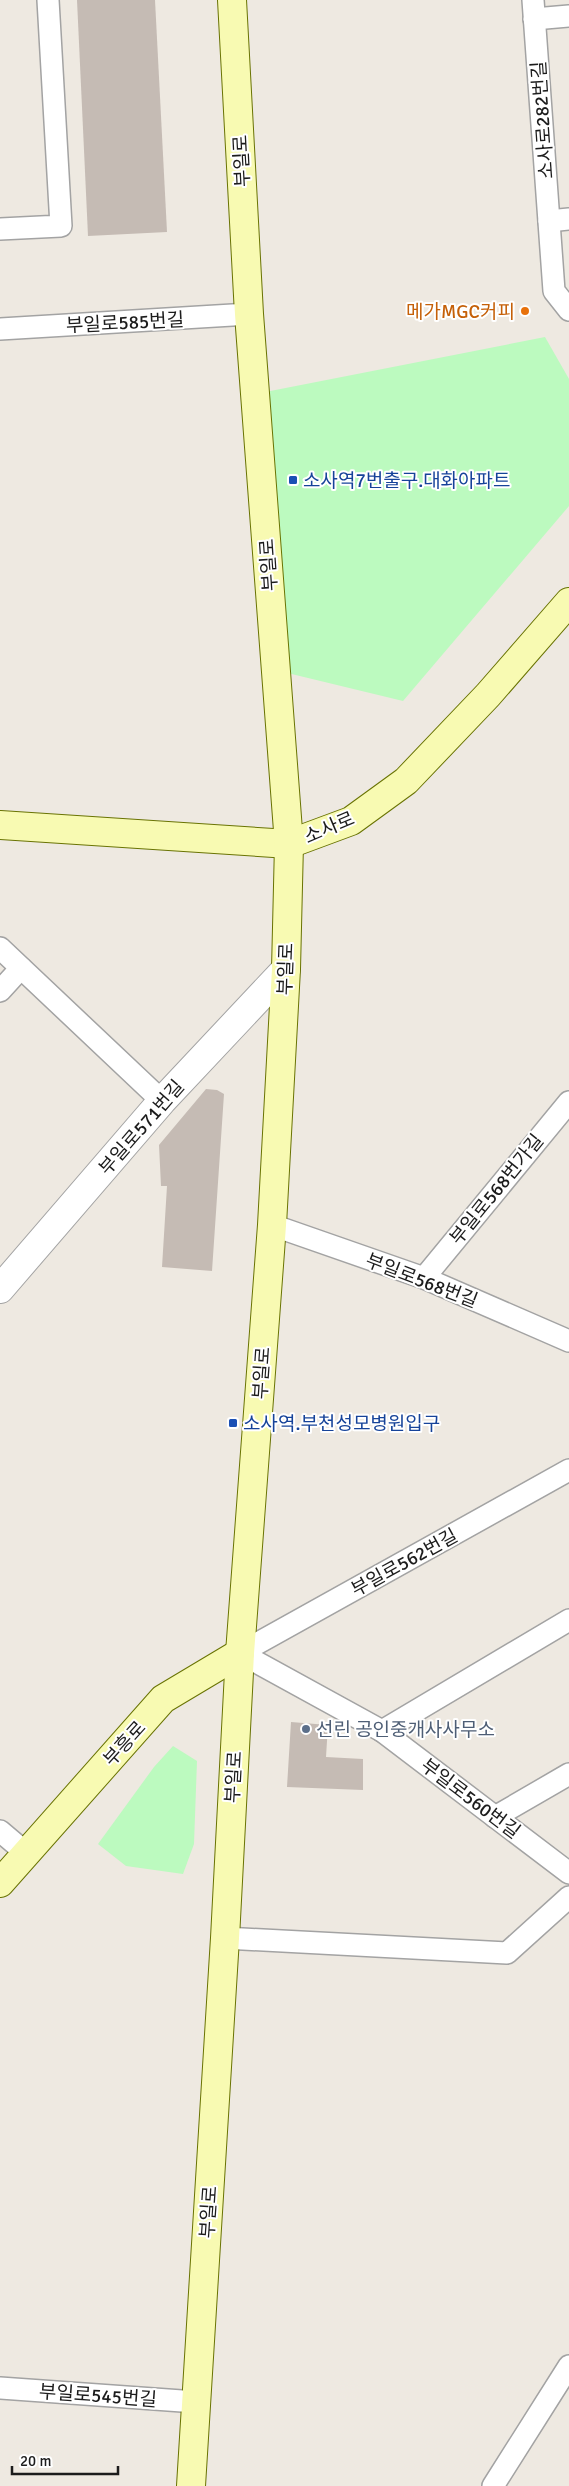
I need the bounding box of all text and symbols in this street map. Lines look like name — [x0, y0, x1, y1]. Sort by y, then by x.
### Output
street label: 소사로282번길 — [527, 60, 559, 180]
street label: 부일로 — [229, 134, 255, 188]
place label: 메가MGC커피 — [406, 300, 515, 324]
marker: 메가MGC커피 — [519, 305, 531, 317]
street label: 부일로585번길 — [65, 308, 185, 338]
place label: 소사역7번출구.대화아파트 — [303, 469, 511, 493]
marker: 소사역7번출구.대화아파트 — [287, 474, 299, 486]
street label: 부일로 — [255, 538, 283, 592]
street label: 소사로 — [301, 807, 358, 849]
street label: 부일로 — [273, 942, 299, 996]
street label: 부일로571번길 — [94, 1075, 190, 1180]
street label: 부일로568번가길 — [445, 1129, 549, 1250]
street label: 부일로568번길 — [362, 1249, 481, 1313]
street label: 부일로 — [248, 1346, 276, 1400]
place label: 소사역.부천성모병원입구 — [243, 1412, 440, 1436]
marker: 소사역.부천성모병원입구 — [227, 1417, 239, 1429]
street label: 부일로562번길 — [347, 1524, 462, 1602]
street label: 부흥로 — [98, 1716, 151, 1771]
place label: 선린 공인중개사사무소 — [316, 1718, 495, 1742]
marker: 선린 공인중개사사무소 — [300, 1723, 312, 1735]
street label: 부일로 — [221, 1750, 247, 1804]
street label: 부일로560번길 — [416, 1754, 525, 1844]
street label: 부일로 — [195, 2185, 223, 2239]
street label: 부일로545번길 — [38, 2380, 158, 2412]
scale bar — [12, 2444, 119, 2476]
text: 20 m — [20, 2452, 51, 2470]

